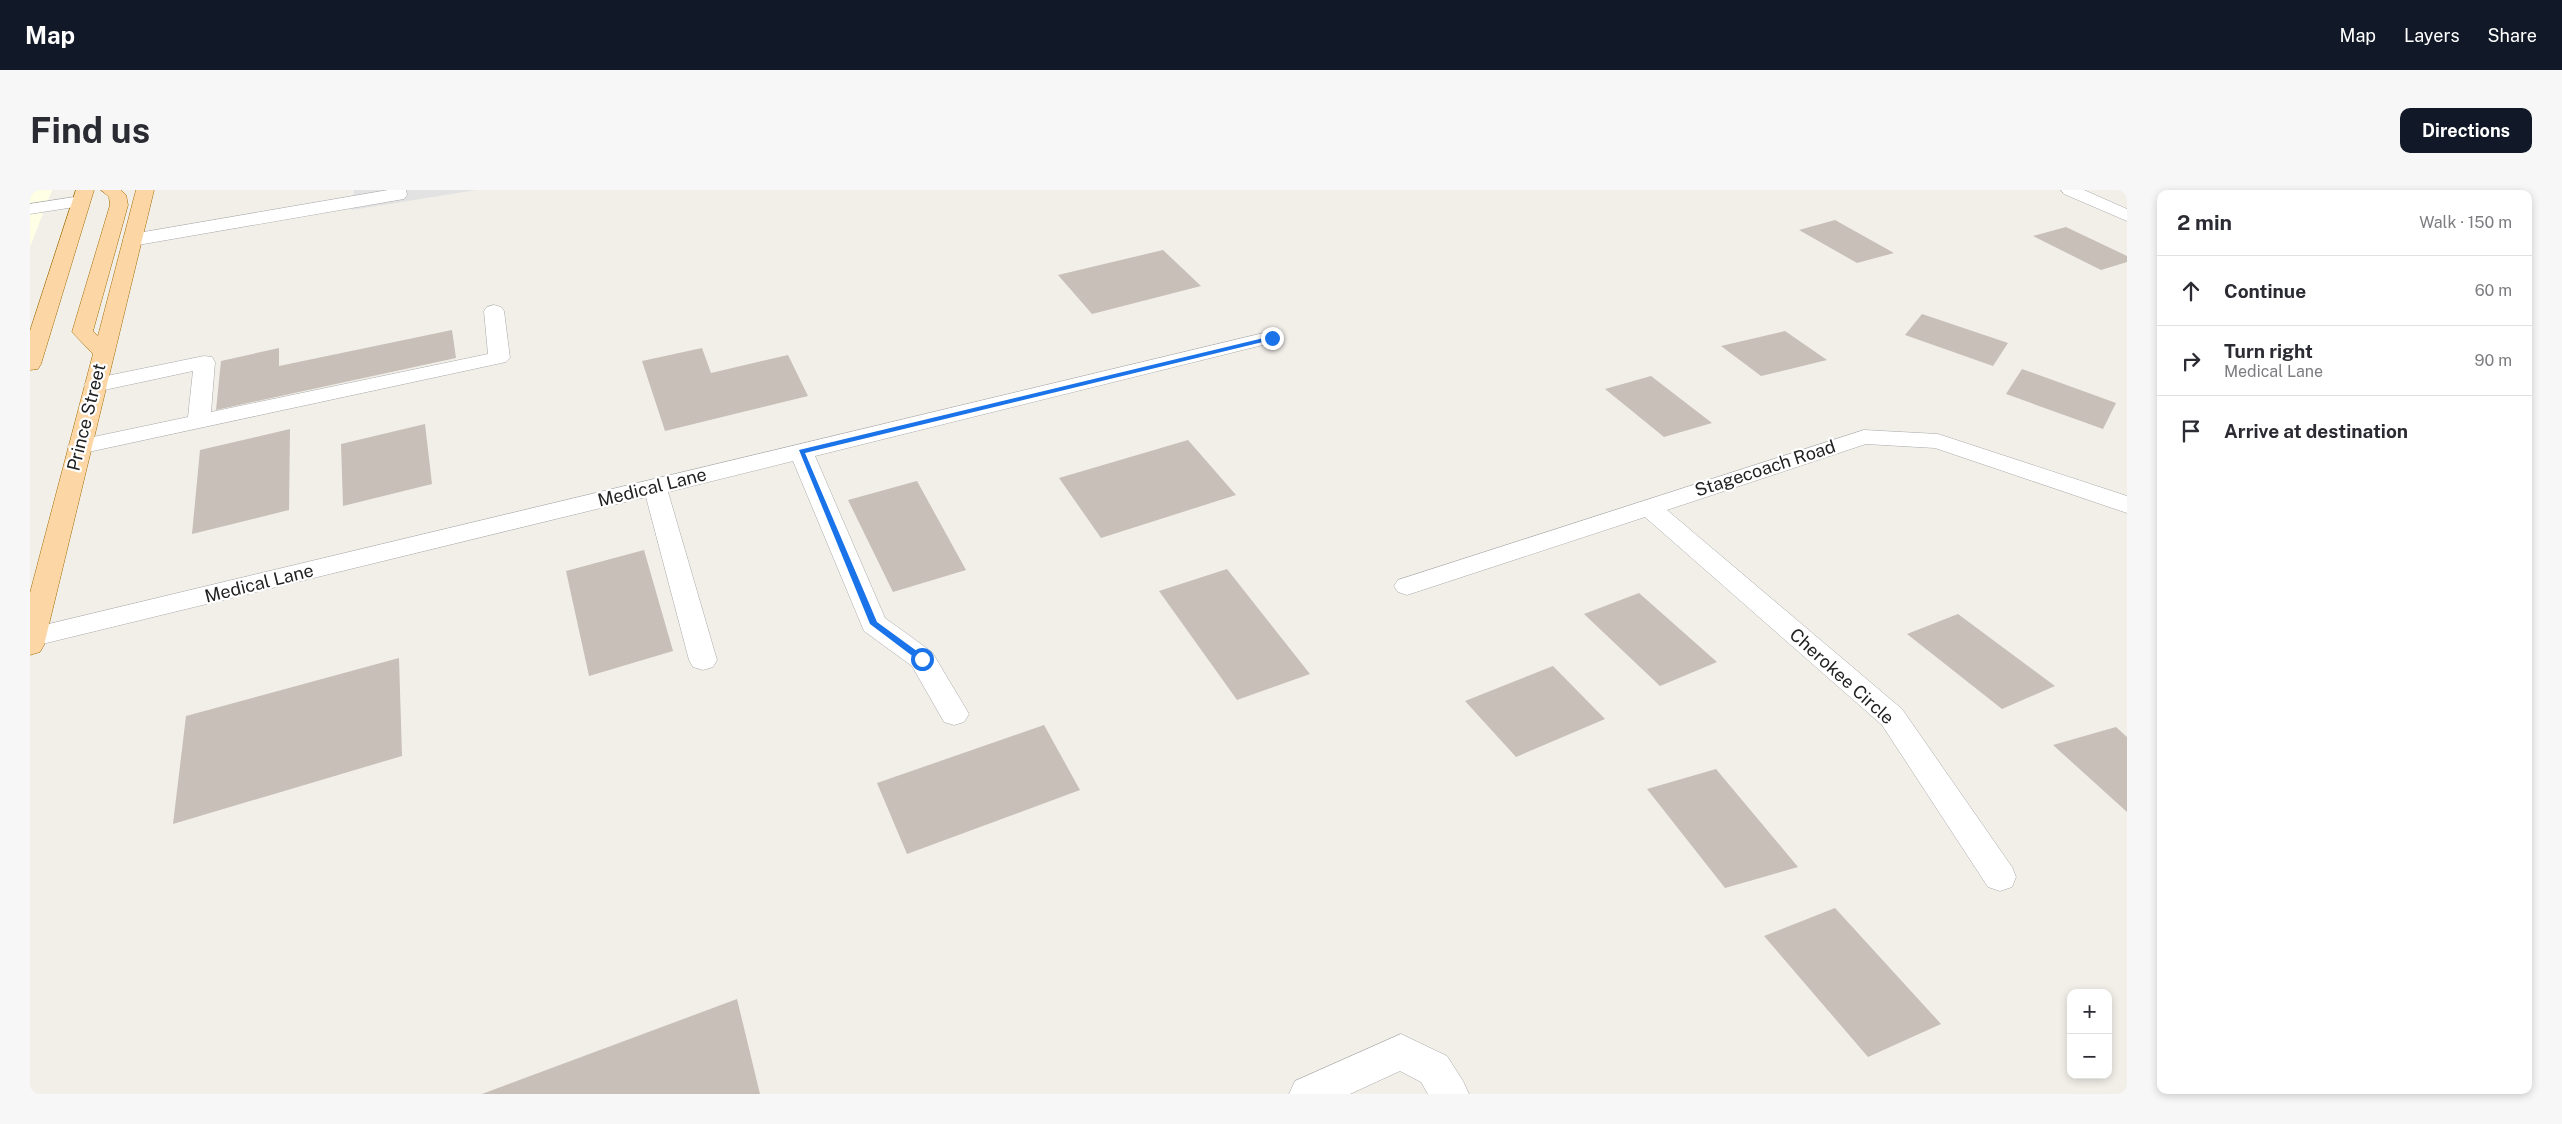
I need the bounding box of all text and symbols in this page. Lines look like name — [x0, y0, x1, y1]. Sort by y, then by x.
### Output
text: Map — [25, 21, 75, 49]
text: Map — [2340, 25, 2376, 46]
text: Layers — [2404, 25, 2460, 46]
text: Share — [2488, 25, 2537, 46]
button: Directions — [2400, 108, 2532, 153]
text: Find us — [30, 110, 150, 151]
text: 2 min — [2177, 210, 2232, 235]
text: Walk · 150 m — [2419, 213, 2512, 232]
icon: ahead — [2177, 277, 2205, 305]
text: Continue — [2224, 280, 2306, 302]
text: 60 m — [2475, 281, 2512, 300]
route end — [1261, 327, 1284, 350]
text: Turn right — [2224, 340, 2313, 362]
icon: right — [2177, 347, 2205, 375]
text: 90 m — [2475, 351, 2512, 370]
street label: Prince Street — [62, 361, 110, 473]
text: Medical Lane — [2224, 362, 2323, 381]
icon: arrive — [2177, 417, 2205, 445]
text: Arrive at destination — [2224, 420, 2408, 442]
street label: Stagecoach Road — [1692, 435, 1838, 501]
street label: Medical Lane — [595, 463, 709, 511]
street label: Medical Lane — [202, 559, 316, 607]
street label: Cherokee Circle — [1786, 624, 1898, 728]
route start — [911, 648, 934, 671]
map controls — [2067, 989, 2112, 1079]
button: + — [2067, 989, 2112, 1034]
button: − — [2067, 1034, 2112, 1079]

